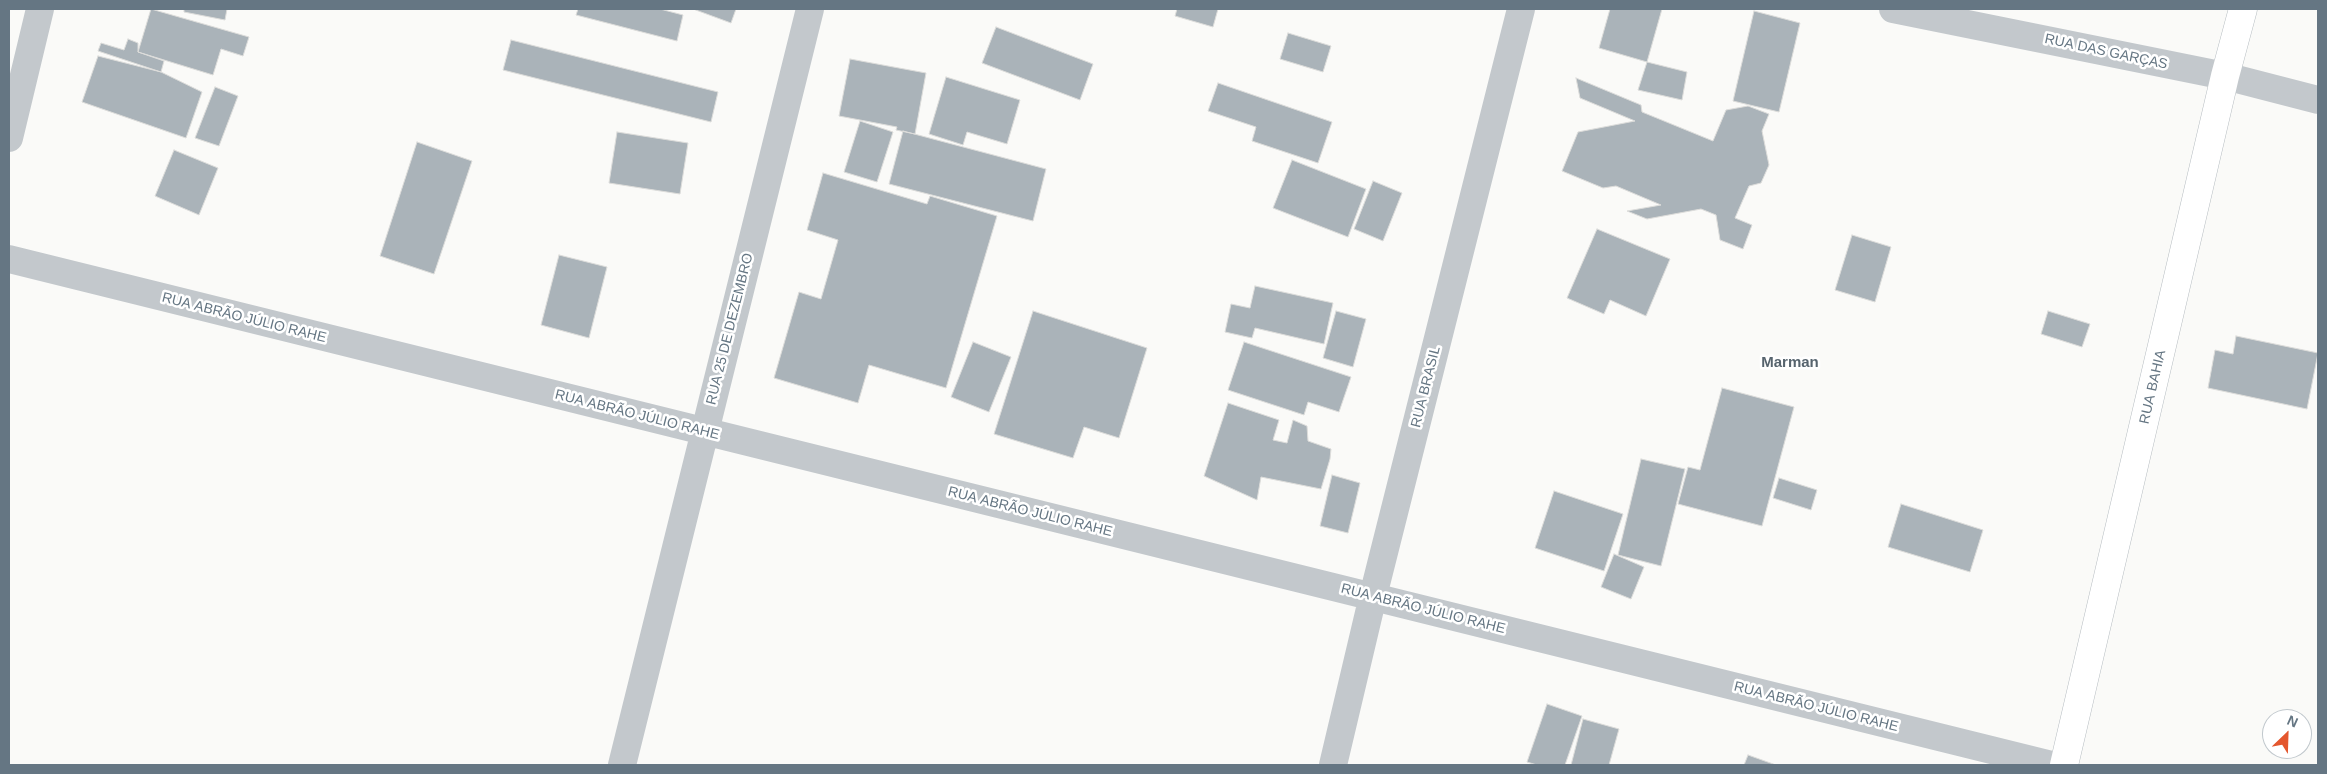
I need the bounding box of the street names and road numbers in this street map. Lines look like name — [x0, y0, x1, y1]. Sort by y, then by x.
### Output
street label: RUA DAS GARÇAS — [2043, 31, 2169, 73]
street label: RUA 25 DE DEZEMBRO — [703, 251, 757, 407]
street label: RUA ABRÃO JÚLIO RAHE — [160, 289, 328, 347]
street label: RUA BRASIL — [1408, 345, 1444, 429]
street label: RUA BAHIA — [2136, 348, 2170, 426]
street label: RUA ABRÃO JÚLIO RAHE — [553, 386, 721, 444]
street label: RUA ABRÃO JÚLIO RAHE — [946, 483, 1114, 541]
street label: RUA ABRÃO JÚLIO RAHE — [1339, 580, 1507, 638]
street label: RUA ABRÃO JÚLIO RAHE — [1732, 678, 1900, 736]

